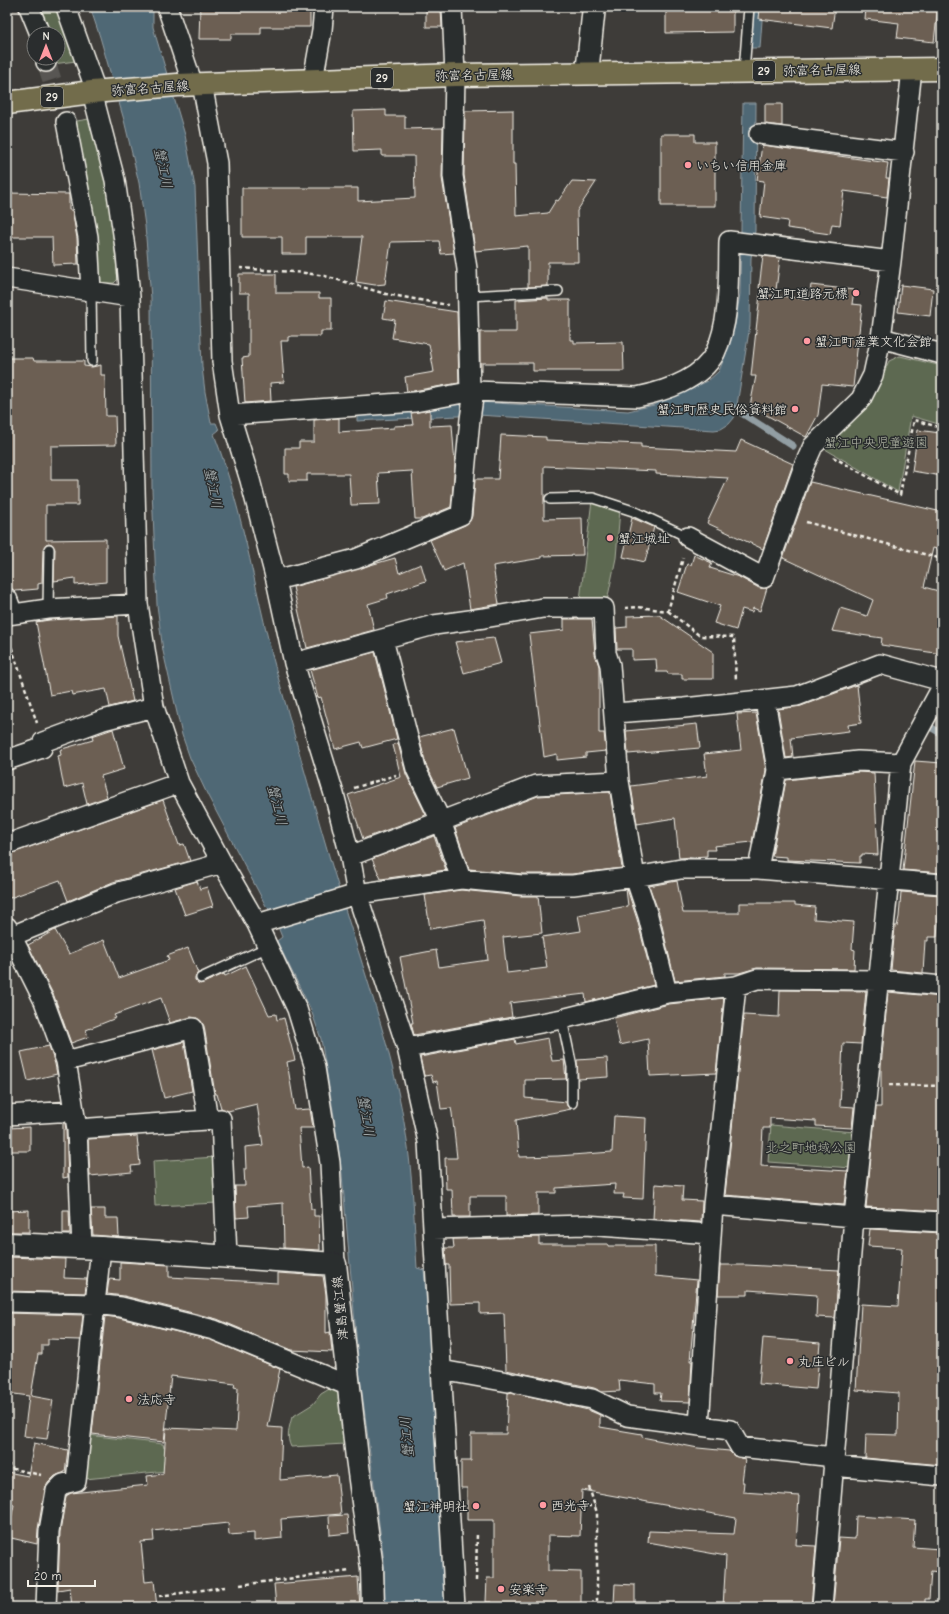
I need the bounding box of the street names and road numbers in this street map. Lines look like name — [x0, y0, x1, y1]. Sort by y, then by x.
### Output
road number: 29 — [753, 61, 775, 81]
street label: 弥富名古屋線 — [783, 62, 862, 78]
street label: 弥富名古屋線 — [435, 67, 514, 83]
road number: 29 — [371, 68, 393, 88]
street label: 弥富名古屋線 — [111, 78, 190, 98]
road number: 29 — [41, 87, 63, 107]
street label: 津島蟹江線 — [329, 1274, 351, 1341]

